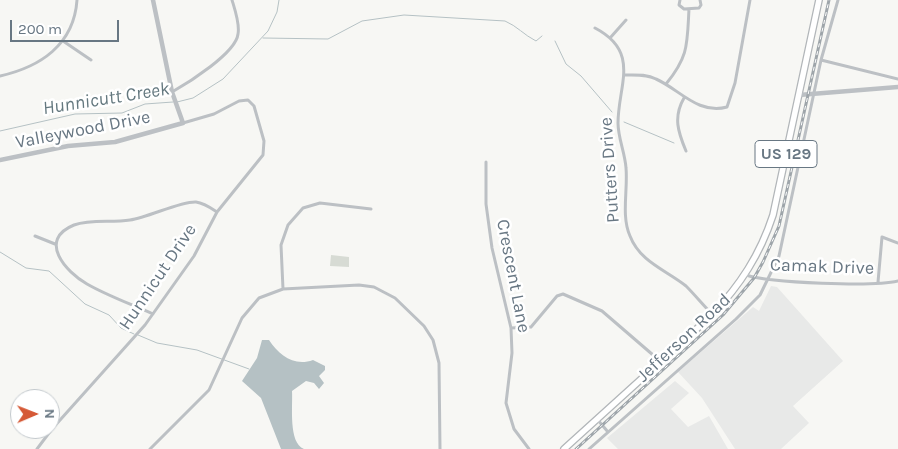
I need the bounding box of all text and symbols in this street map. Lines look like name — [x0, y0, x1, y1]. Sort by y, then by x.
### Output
scale bar — [12, 10, 121, 42]
text: 200 m — [18, 20, 62, 38]
water label: Hunnicutt Creek — [41, 78, 171, 120]
street label: Valleywood Drive — [14, 106, 152, 154]
street label: Putters Drive — [596, 116, 624, 224]
road number: US 129 — [755, 140, 817, 168]
street label: Crescent Lane — [491, 217, 535, 335]
street label: Hunnicut Drive — [115, 220, 201, 334]
street label: Camak Drive — [770, 254, 874, 280]
street label: Jefferson Road — [633, 289, 735, 387]
north arrow — [10, 389, 60, 439]
text: N — [41, 409, 58, 419]

